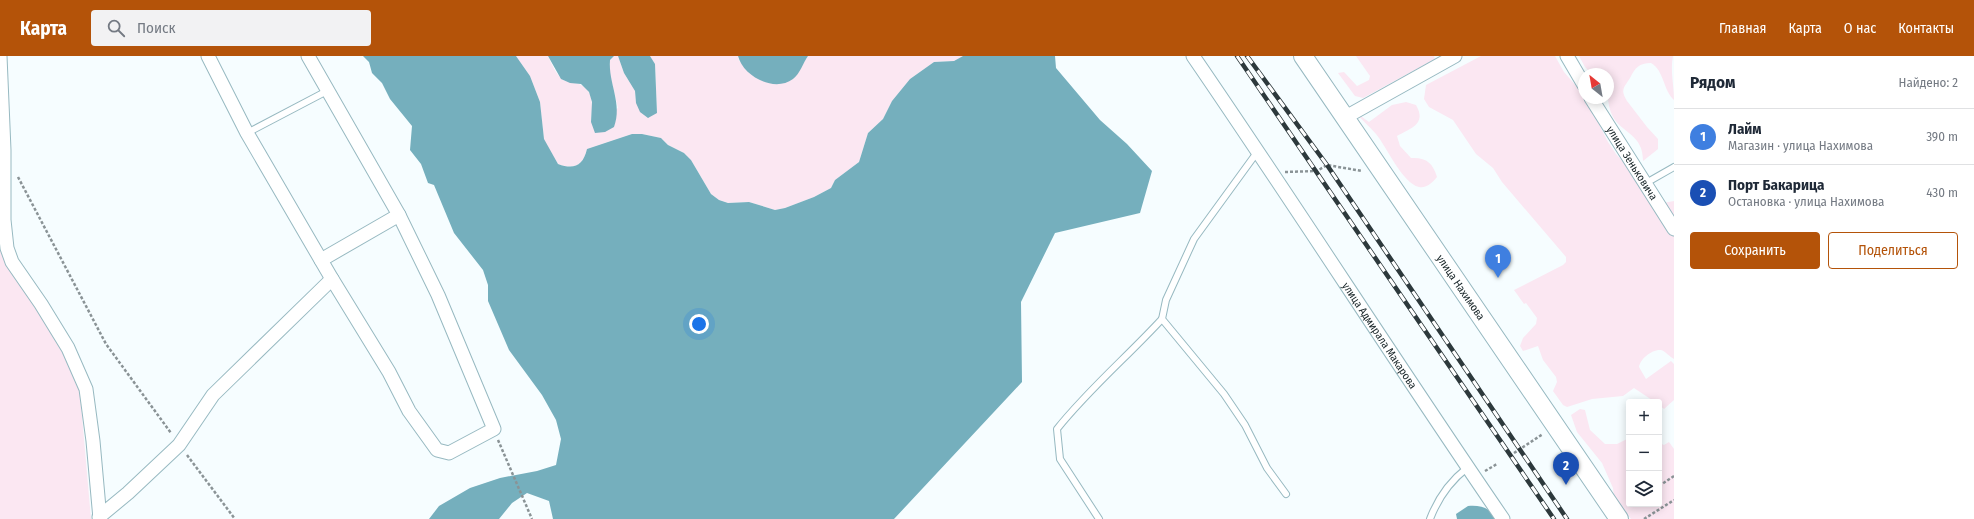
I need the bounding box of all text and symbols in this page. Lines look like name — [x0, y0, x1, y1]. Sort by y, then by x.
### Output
search box — [91, 10, 371, 46]
text: Карта — [20, 17, 67, 40]
icon: search — [105, 17, 127, 39]
text: Поиск — [137, 19, 175, 37]
text: Главная — [1719, 20, 1766, 37]
text: Карта — [1788, 20, 1822, 37]
text: О нас — [1844, 20, 1876, 37]
text: Контакты — [1898, 20, 1954, 37]
north arrow — [1578, 68, 1614, 104]
text: Рядом — [1690, 72, 1735, 93]
text: Найдено: 2 — [1899, 75, 1958, 90]
text: Лайм — [1728, 120, 1762, 138]
street label: улица Зеньковича — [1604, 124, 1660, 202]
text: 1 — [1700, 129, 1706, 144]
text: 390 m — [1926, 129, 1958, 144]
text: Магазин · улица Нахимова — [1728, 138, 1873, 153]
text: Порт Бакарица — [1728, 176, 1824, 194]
text: 2 — [1700, 185, 1706, 200]
text: 430 m — [1926, 185, 1958, 200]
text: Остановка · улица Нахимова — [1728, 194, 1884, 209]
button: Сохранить — [1690, 232, 1820, 269]
button: Поделиться — [1828, 232, 1958, 269]
pin: 1 — [1485, 245, 1511, 278]
street label: улица Нахимова — [1434, 252, 1488, 322]
street label: улица Адмирала Макарова — [1340, 280, 1420, 391]
your location — [689, 314, 709, 334]
map controls — [1626, 399, 1662, 507]
button: + — [1626, 399, 1662, 435]
button: − — [1626, 435, 1662, 471]
pin: 2 — [1553, 452, 1579, 485]
button: layers — [1626, 471, 1662, 507]

